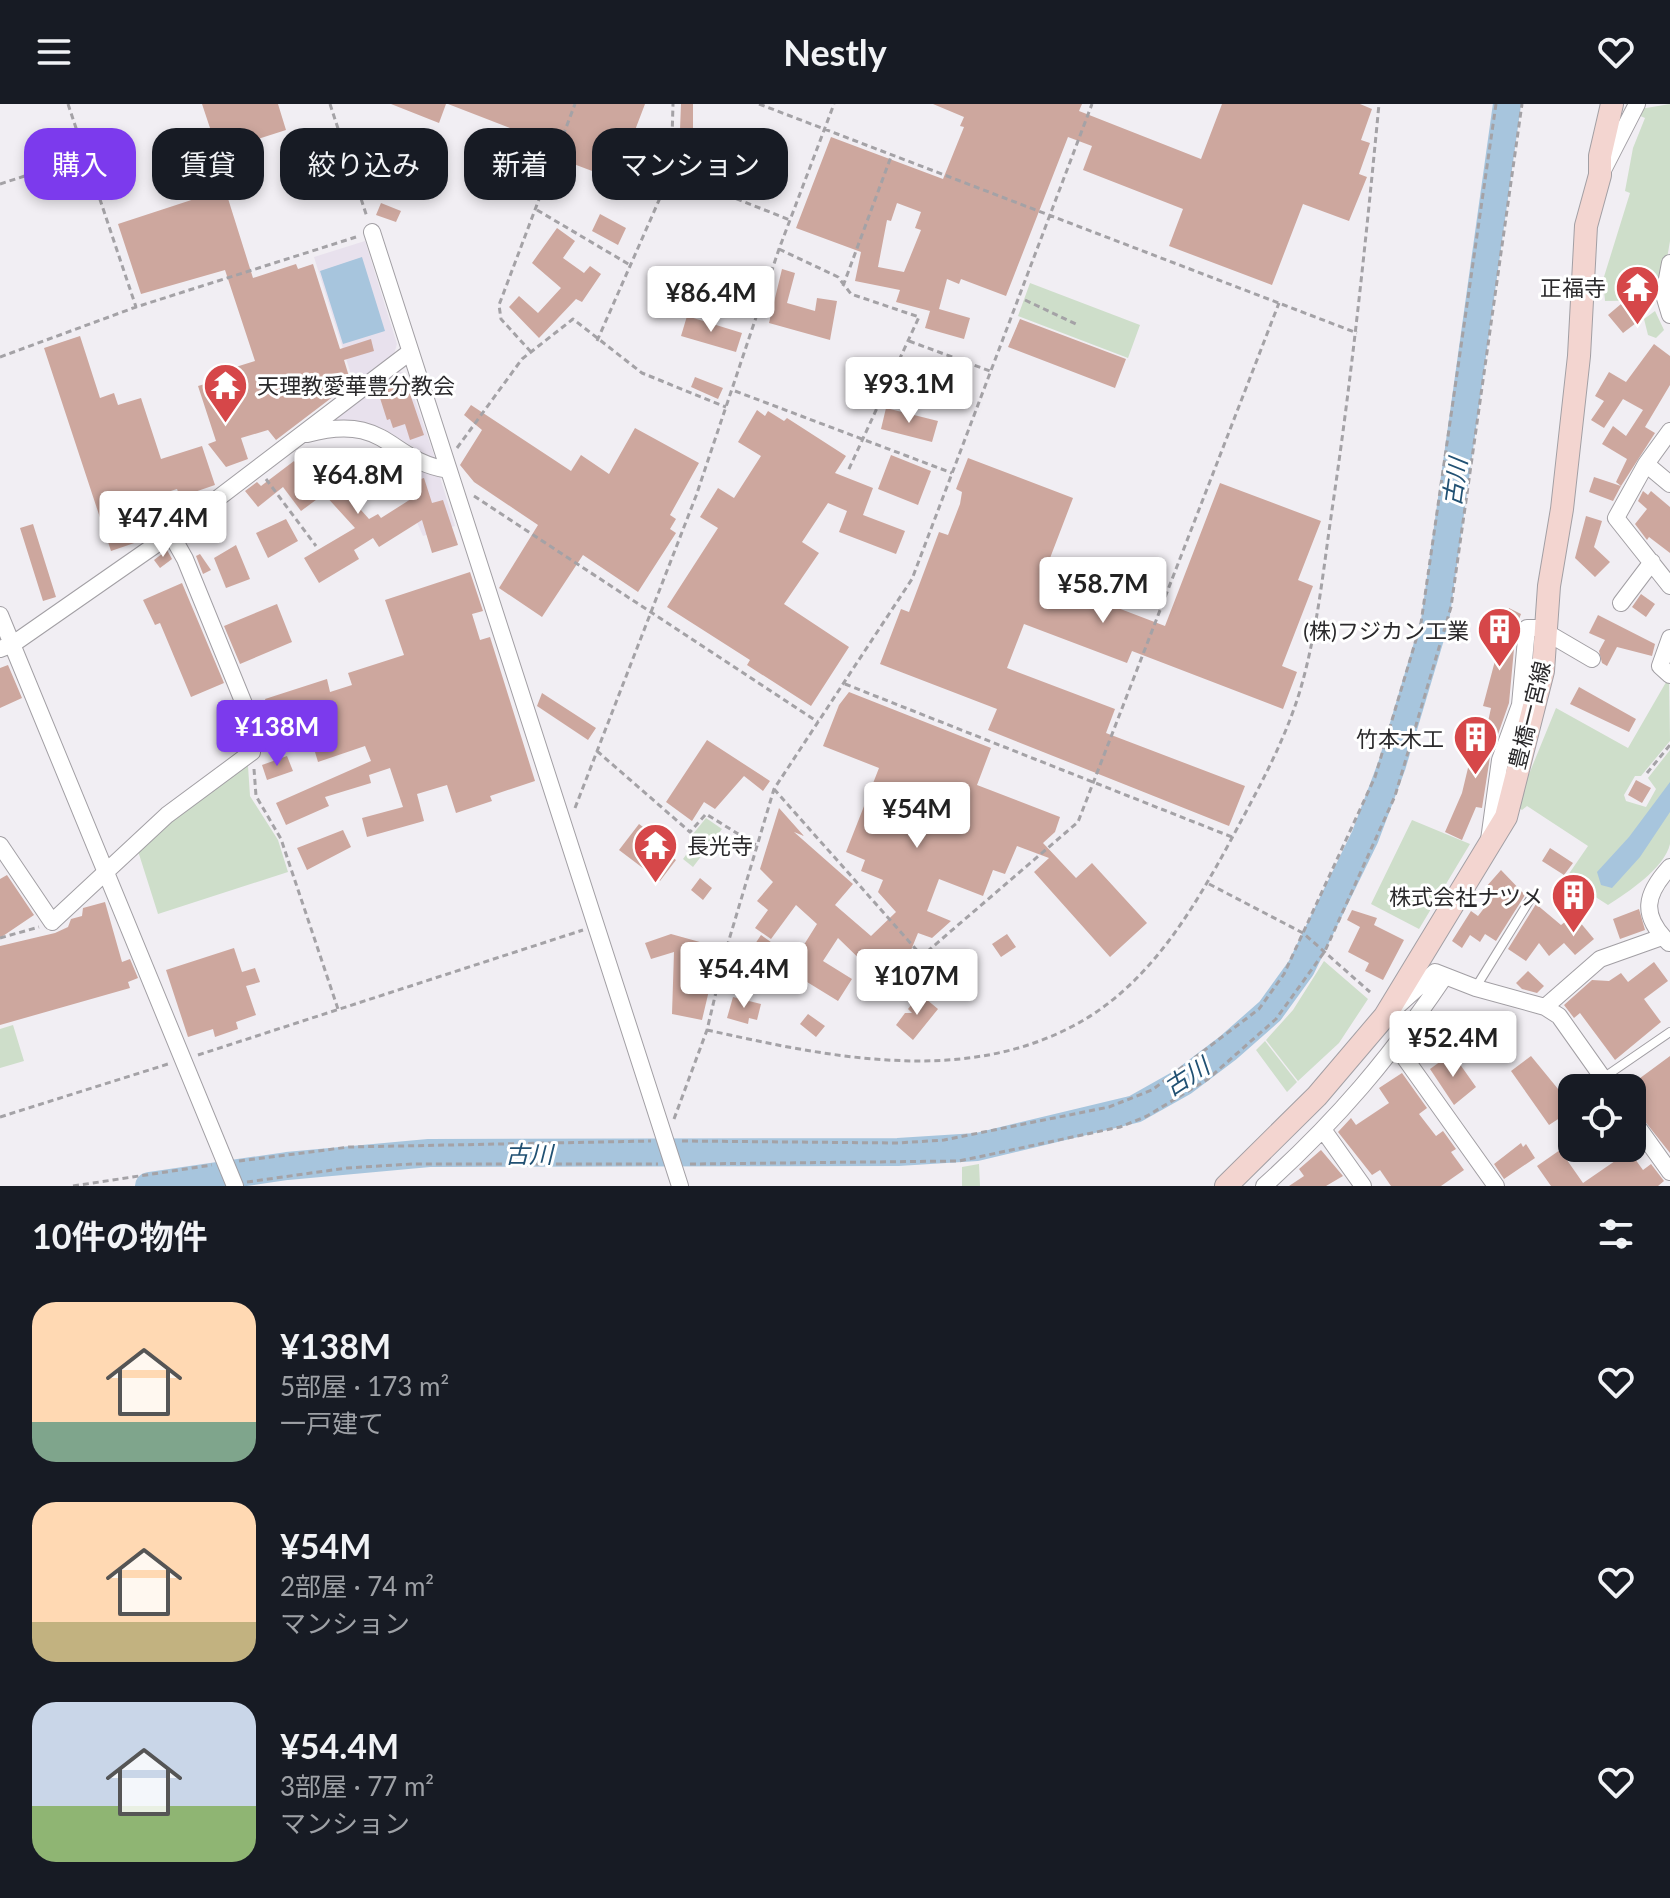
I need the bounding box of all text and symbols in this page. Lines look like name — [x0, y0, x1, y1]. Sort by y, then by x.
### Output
icon: menu — [32, 30, 76, 74]
text: Nestly — [783, 30, 887, 74]
icon: heart — [1594, 30, 1638, 74]
chip: 購入 — [24, 128, 136, 200]
chip: 賃貸 — [152, 128, 264, 200]
chip: 絞り込み — [280, 128, 448, 200]
chip: 新着 — [464, 128, 576, 200]
chip: マンション — [592, 128, 788, 200]
temple icon: 正福寺 — [1613, 263, 1661, 326]
pin: ¥86.4M — [646, 266, 776, 334]
place label: 正福寺 — [1540, 274, 1606, 301]
text: ¥86.4M — [665, 276, 757, 308]
pin: ¥93.1M — [844, 357, 974, 425]
temple icon: 天理教愛華豊分教会 — [202, 361, 250, 424]
text: ¥93.1M — [863, 367, 955, 399]
place label: 天理教愛華豊分教会 — [257, 372, 455, 399]
pin: ¥64.8M — [293, 448, 423, 516]
water label: 古川 — [1436, 453, 1472, 508]
text: ¥64.8M — [312, 458, 404, 490]
pin: ¥47.4M — [98, 491, 228, 559]
text: ¥47.4M — [117, 501, 209, 533]
pin: ¥58.7M — [1038, 557, 1168, 625]
text: ¥58.7M — [1057, 567, 1149, 599]
building icon: (株)フジカン工業 — [1476, 606, 1524, 669]
place label: (株)フジカン工業 — [1303, 617, 1469, 644]
street label: 豊橋一宮線 — [1503, 658, 1555, 772]
pin: ¥138M — [221, 700, 333, 768]
text: ¥138M — [235, 710, 319, 742]
building icon: 竹本木工 — [1451, 714, 1499, 777]
place label: 竹本木工 — [1356, 725, 1444, 752]
pin: ¥54M — [870, 782, 964, 850]
text: ¥54M — [882, 792, 952, 824]
temple icon: 長光寺 — [632, 821, 680, 884]
place label: 長光寺 — [687, 832, 753, 859]
building icon: 株式会社ナツメ — [1550, 872, 1598, 935]
place label: 株式会社ナツメ — [1389, 883, 1543, 910]
pin: ¥54.4M — [679, 942, 809, 1010]
pin: ¥107M — [861, 949, 973, 1017]
text: ¥54.4M — [698, 952, 790, 984]
text: ¥107M — [875, 959, 959, 991]
pin: ¥52.4M — [1388, 1011, 1518, 1079]
text: ¥52.4M — [1407, 1021, 1499, 1053]
water label: 古川 — [1158, 1049, 1217, 1101]
map controls — [1558, 1074, 1646, 1162]
button: locate — [1558, 1074, 1646, 1162]
water label: 古川 — [505, 1139, 556, 1168]
icon: filters — [1594, 1212, 1638, 1256]
text: 10件の物件 — [32, 1215, 207, 1256]
text: ¥138M — [280, 1325, 391, 1366]
icon: home — [96, 1334, 192, 1430]
icon: heart — [1594, 1360, 1638, 1404]
text: 5部屋 · 173 m² — [280, 1370, 449, 1402]
text: 一戸建て — [280, 1407, 384, 1439]
text: ¥54M — [280, 1525, 371, 1566]
icon: home — [96, 1534, 192, 1630]
icon: heart — [1594, 1560, 1638, 1604]
text: 2部屋 · 74 m² — [280, 1570, 434, 1602]
text: マンション — [280, 1607, 410, 1639]
text: ¥54.4M — [280, 1725, 399, 1766]
icon: home — [96, 1734, 192, 1830]
icon: heart — [1594, 1760, 1638, 1804]
text: 3部屋 · 77 m² — [280, 1770, 434, 1802]
text: マンション — [280, 1807, 410, 1839]

